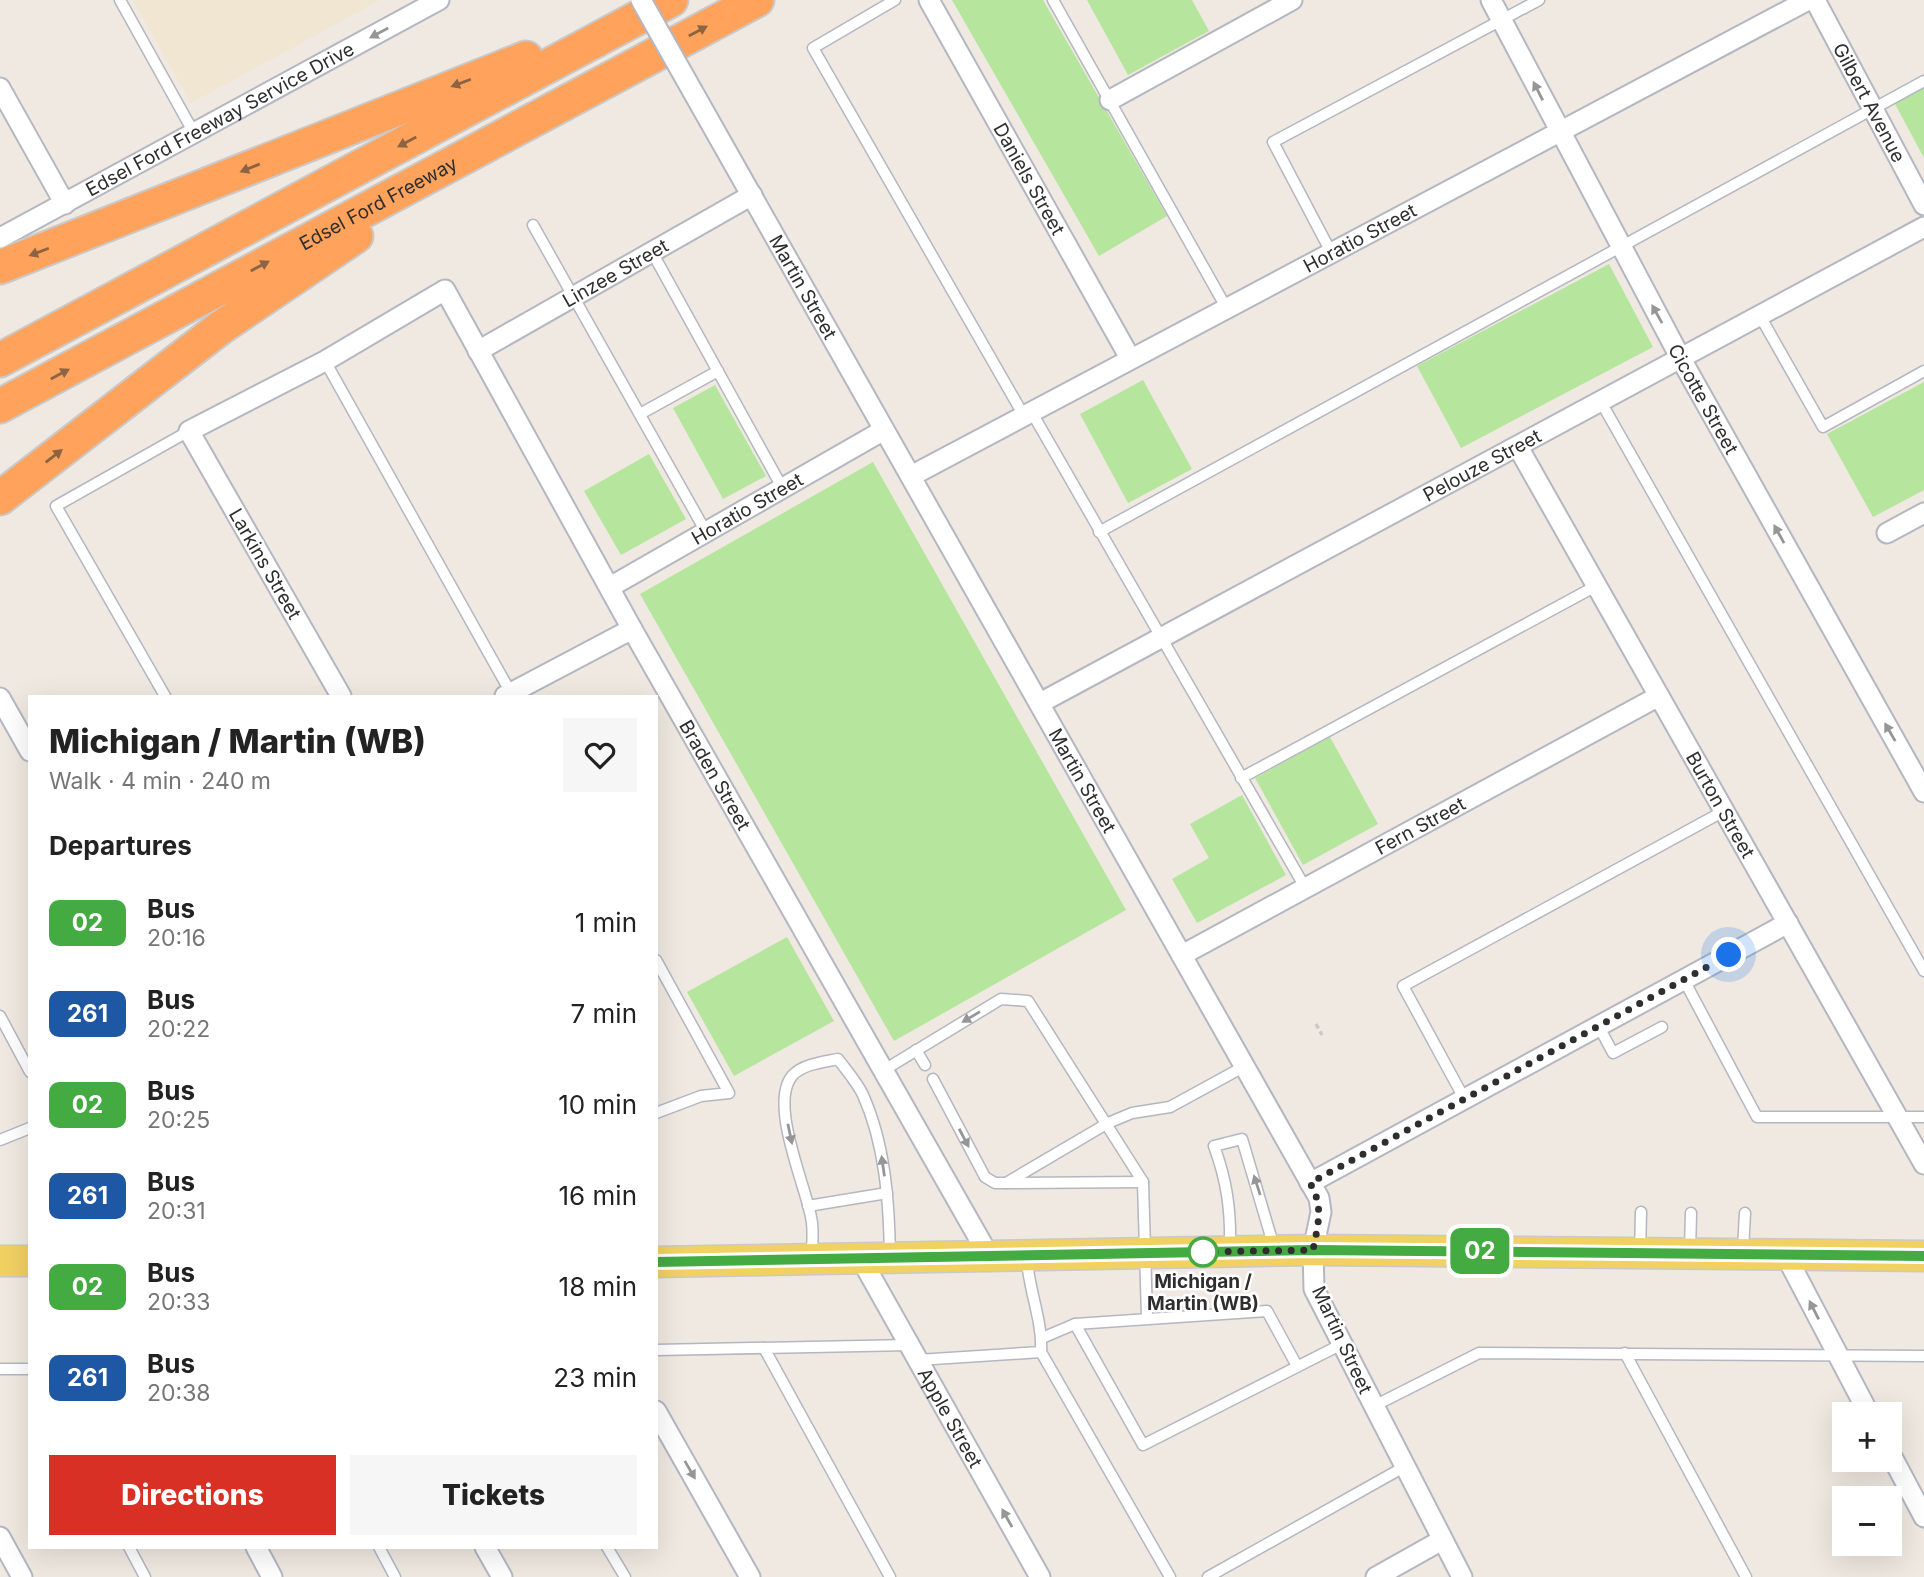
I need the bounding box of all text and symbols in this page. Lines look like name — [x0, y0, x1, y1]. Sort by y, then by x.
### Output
one-way arrow — [689, 25, 708, 37]
one-way arrow — [369, 26, 389, 38]
street label: Edsel Ford Freeway Service Drive — [82, 37, 358, 201]
street label: Gilbert Avenue — [1828, 39, 1911, 166]
one-way arrow — [451, 78, 472, 89]
one-way arrow — [1532, 81, 1544, 101]
street label: Daniels Street — [989, 119, 1070, 239]
one-way arrow — [397, 136, 417, 148]
street label: Edsel Ford Freeway — [295, 151, 461, 255]
one-way arrow — [240, 162, 260, 174]
street label: Horatio Street — [1299, 199, 1420, 277]
street label: Martin Street — [765, 231, 842, 343]
street label: Linzee Street — [558, 234, 672, 312]
one-way arrow — [28, 247, 49, 258]
one-way arrow — [251, 260, 270, 272]
one-way arrow — [1651, 303, 1663, 323]
street label: Cicotte Street — [1664, 340, 1743, 458]
one-way arrow — [50, 368, 70, 380]
street label: Pelouze Street — [1419, 424, 1545, 506]
one-way arrow — [45, 450, 63, 464]
street label: Horatio Street — [687, 468, 807, 549]
street label: Larkins Street — [224, 505, 306, 623]
one-way arrow — [1773, 524, 1785, 544]
street label: Braden Street — [675, 716, 756, 834]
button: heart — [563, 718, 637, 792]
text: Michigan / Martin (WB) — [49, 721, 426, 761]
one-way arrow — [1884, 723, 1896, 742]
street label: Martin Street — [1044, 724, 1121, 837]
street label: Burton Street — [1681, 747, 1760, 862]
text: Walk · 4 min · 240 m — [49, 767, 271, 795]
street label: Fern Street — [1371, 792, 1469, 859]
text: Departures — [49, 830, 192, 861]
text: Bus — [147, 893, 195, 924]
text: 1 min — [575, 907, 637, 938]
text: 02 — [72, 908, 103, 937]
text: 20:16 — [147, 924, 206, 952]
your location — [1711, 937, 1746, 972]
text: Bus — [147, 984, 195, 1015]
text: 7 min — [571, 998, 637, 1029]
text: 261 — [67, 999, 108, 1028]
one-way arrow — [961, 1011, 980, 1024]
text: 20:22 — [147, 1015, 210, 1043]
text: Bus — [147, 1075, 195, 1106]
text: 10 min — [558, 1089, 637, 1120]
text: 02 — [72, 1090, 103, 1119]
text: 20:25 — [147, 1106, 210, 1134]
one-way arrow — [785, 1123, 796, 1145]
one-way arrow — [958, 1129, 970, 1148]
one-way arrow — [877, 1155, 888, 1177]
text: Bus — [147, 1166, 195, 1197]
one-way arrow — [1251, 1175, 1262, 1196]
text: 16 min — [559, 1180, 637, 1211]
text: 261 — [67, 1181, 108, 1210]
text: 20:31 — [147, 1197, 206, 1225]
line badge: 02 — [1448, 1228, 1512, 1274]
text: 02 — [1464, 1236, 1496, 1265]
marker: Michigan / Martin (WB) — [1188, 1237, 1218, 1267]
text: Bus — [147, 1257, 195, 1288]
place label: Michigan / Martin (WB) — [1147, 1270, 1259, 1315]
text: 18 min — [559, 1271, 637, 1302]
text: 02 — [72, 1272, 103, 1301]
street label: Martin Street — [1307, 1282, 1377, 1398]
text: 20:33 — [147, 1288, 211, 1316]
one-way arrow — [1809, 1300, 1820, 1320]
text: Bus — [147, 1348, 195, 1379]
text: 23 min — [553, 1362, 637, 1393]
text: 261 — [67, 1363, 108, 1392]
street label: Apple Street — [913, 1364, 988, 1472]
text: 20:38 — [147, 1379, 211, 1407]
map controls — [1832, 1402, 1902, 1556]
button: + — [1832, 1402, 1902, 1472]
button: Directions — [49, 1455, 336, 1535]
button: Tickets — [350, 1455, 637, 1535]
one-way arrow — [684, 1461, 696, 1480]
button: − — [1832, 1486, 1902, 1556]
one-way arrow — [1001, 1508, 1013, 1527]

